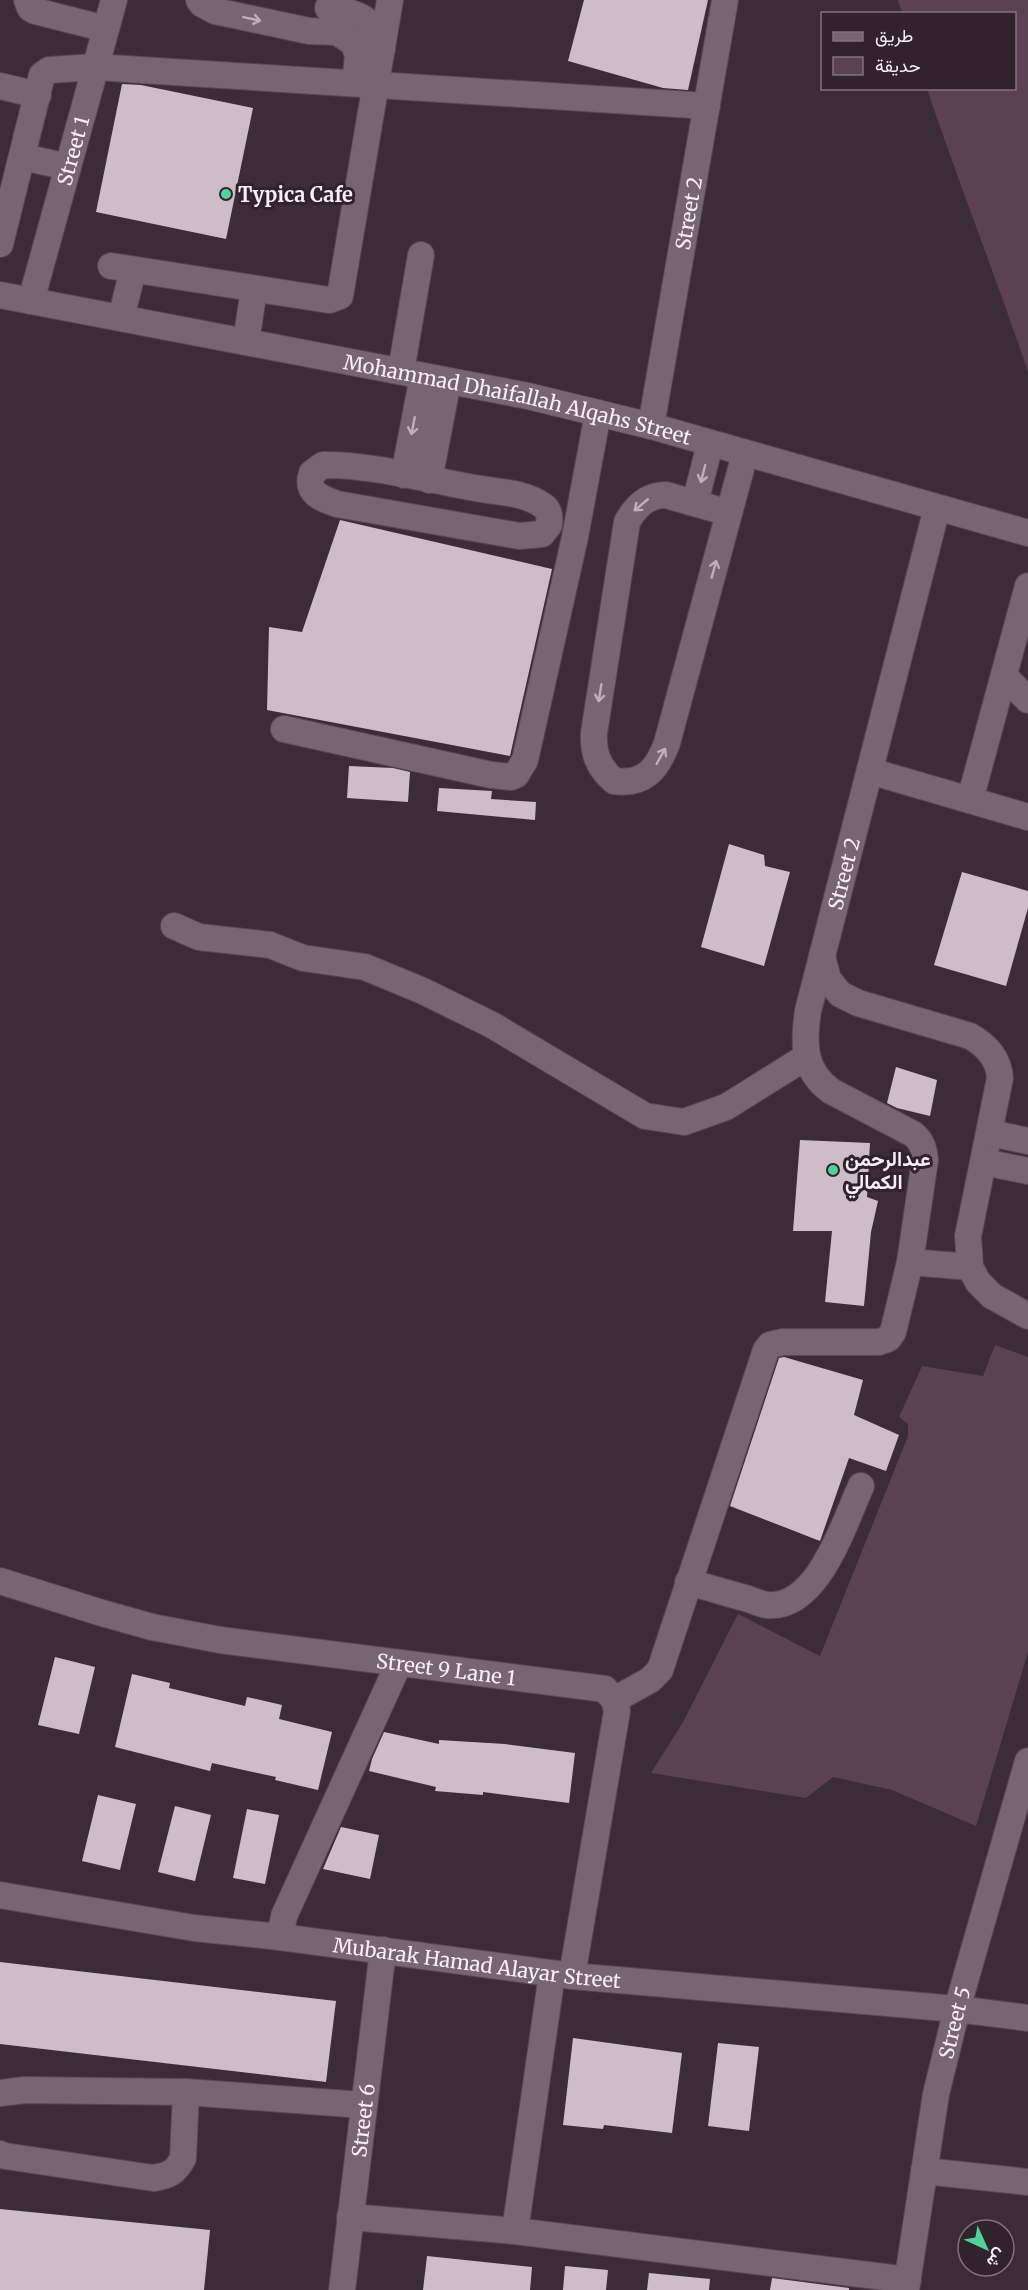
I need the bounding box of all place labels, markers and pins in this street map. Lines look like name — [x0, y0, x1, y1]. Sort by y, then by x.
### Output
place label: Typica Cafe — [238, 182, 353, 207]
marker: Typica Cafe — [219, 187, 233, 201]
place label: عبدالرحمن الكمالي — [845, 1146, 931, 1199]
marker: عبدالرحمن الكمالي — [826, 1163, 840, 1177]

